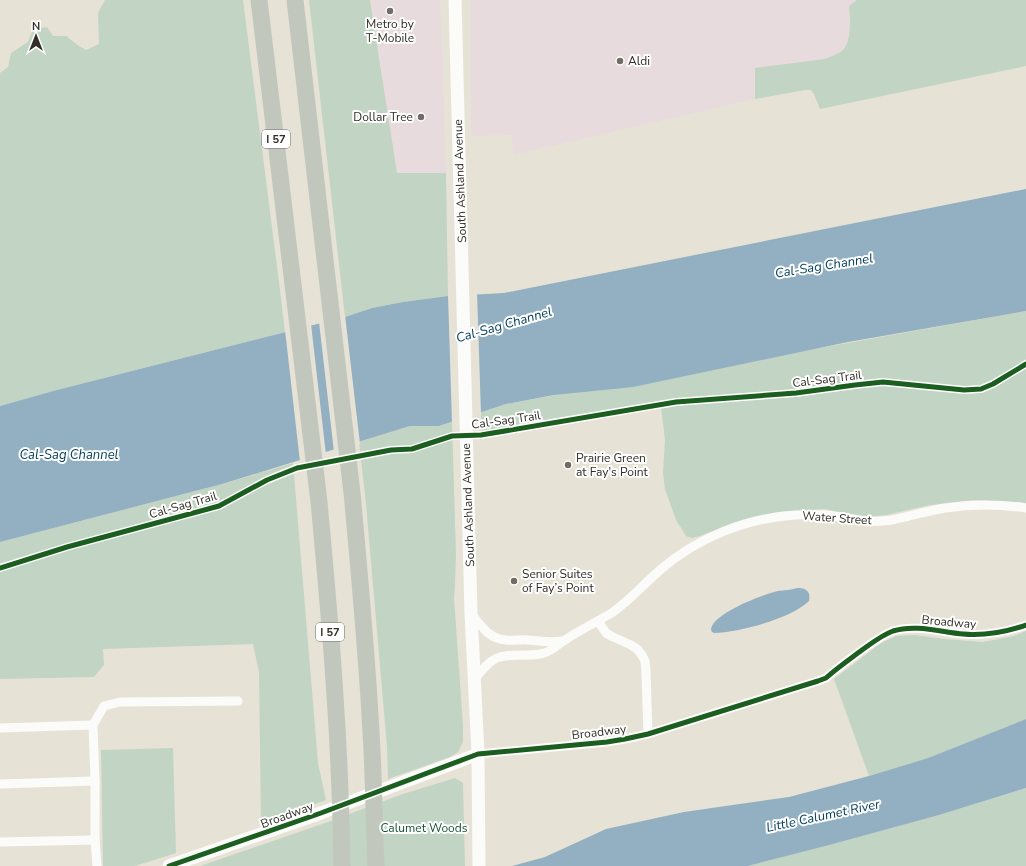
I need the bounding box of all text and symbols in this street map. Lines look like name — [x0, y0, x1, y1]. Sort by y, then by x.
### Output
marker: Metro by T-Mobile — [385, 6, 395, 16]
north arrow — [16, 16, 56, 56]
place label: Metro by T-Mobile — [366, 16, 415, 46]
text: N — [32, 19, 40, 34]
place label: Aldi — [628, 53, 650, 69]
marker: Aldi — [615, 56, 625, 66]
place label: Dollar Tree — [353, 109, 413, 125]
marker: Dollar Tree — [416, 112, 426, 122]
street label: South Ashland Avenue — [450, 119, 470, 243]
road number: I 57 — [262, 130, 290, 148]
water label: Cal-Sag Channel — [774, 249, 874, 283]
water label: Cal-Sag Channel — [454, 303, 554, 347]
street label: Cal-Sag Trail — [791, 367, 863, 391]
street label: Cal-Sag Trail — [470, 407, 542, 433]
street label: South Ashland Avenue — [458, 443, 478, 567]
water label: Cal-Sag Channel — [20, 446, 119, 464]
place label: Prairie Green at Fay's Point — [576, 450, 649, 480]
marker: Prairie Green at Fay's Point — [563, 460, 573, 470]
street label: Cal-Sag Trail — [147, 488, 219, 522]
street label: Water Street — [802, 508, 873, 528]
place label: Senior Suites of Fay’s Point — [522, 566, 594, 596]
marker: Senior Suites of Fay’s Point — [509, 576, 519, 586]
street label: Broadway — [921, 612, 978, 632]
road number: I 57 — [316, 623, 344, 641]
street label: Broadway — [571, 721, 628, 743]
water label: Little Calumet River — [765, 795, 882, 837]
street label: Broadway — [259, 798, 316, 832]
park label: Calumet Woods — [380, 820, 468, 836]

